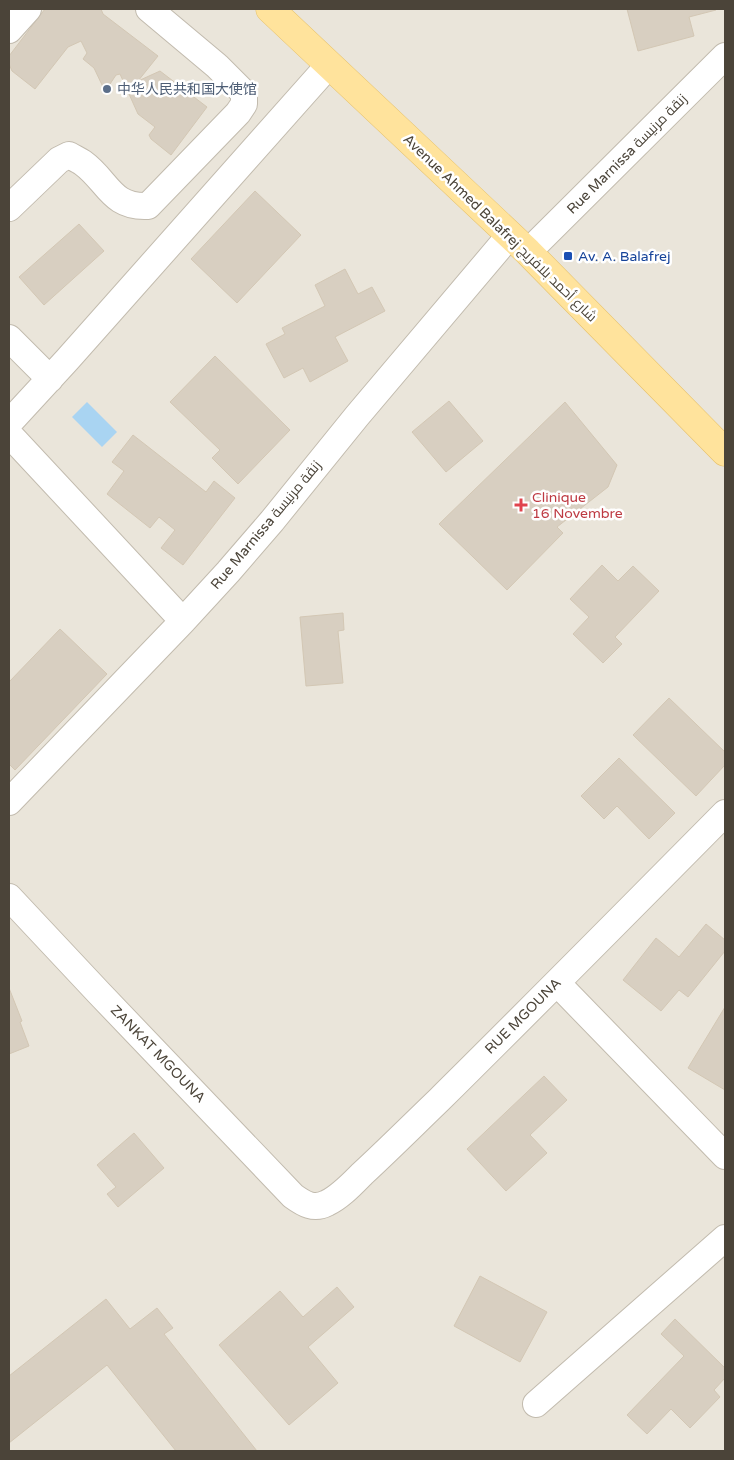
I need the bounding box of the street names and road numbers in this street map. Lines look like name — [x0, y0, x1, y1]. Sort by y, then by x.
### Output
street label: Rue Marnissa زنقة مرنيسة — [563, 90, 691, 218]
street label: Avenue Ahmed Balafrej شارع أحمد بلافريج — [400, 130, 601, 325]
street label: Rue Marnissa زنقة مرنيسة — [207, 457, 325, 593]
street label: RUE MGOUNA — [481, 974, 565, 1058]
street label: ZANKAT MGOUNA — [107, 1002, 209, 1106]

